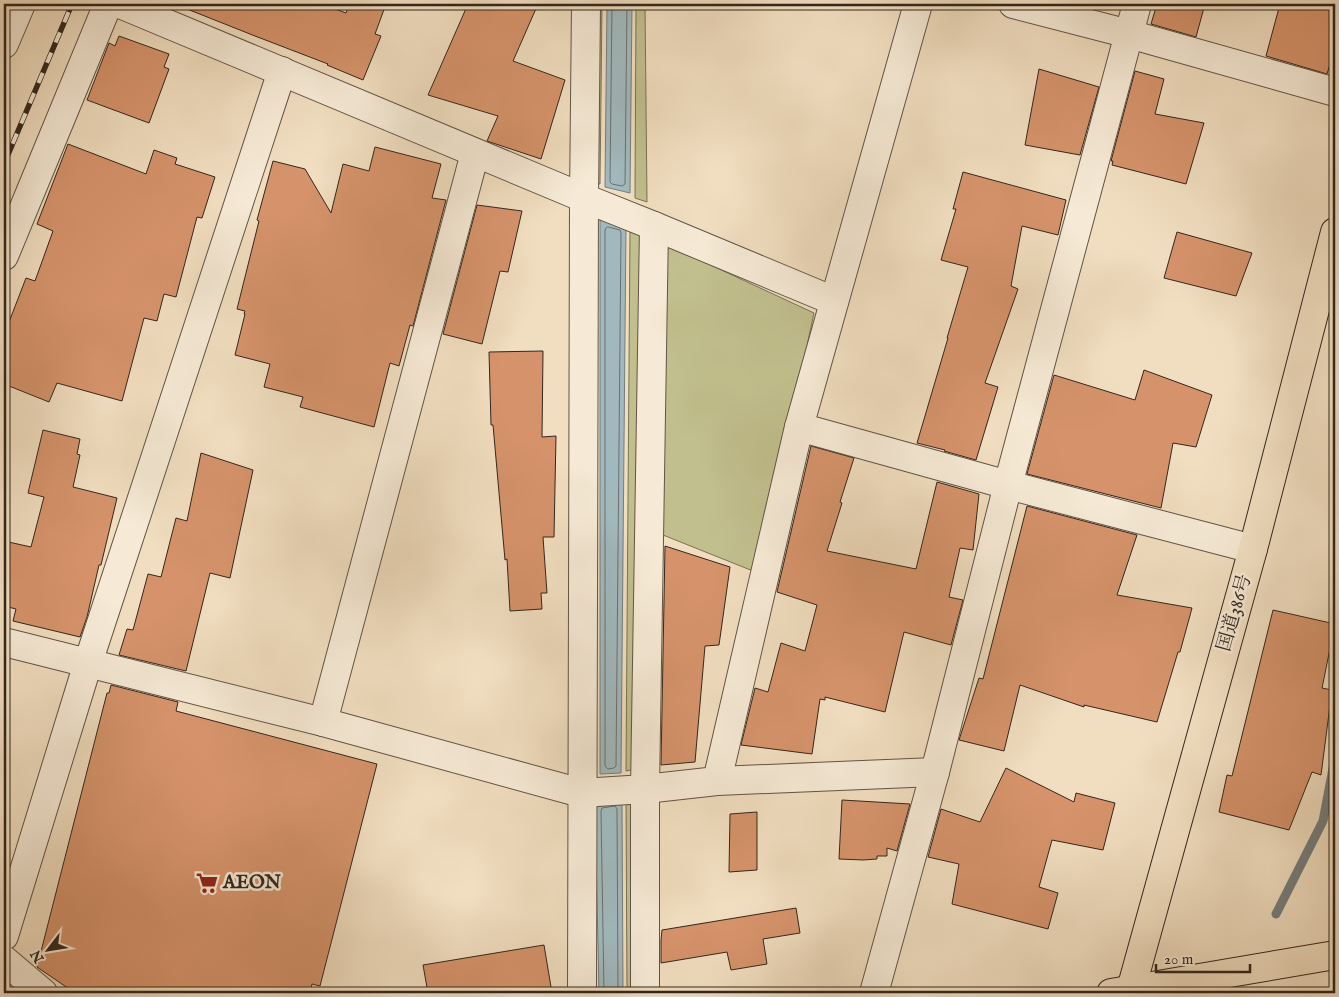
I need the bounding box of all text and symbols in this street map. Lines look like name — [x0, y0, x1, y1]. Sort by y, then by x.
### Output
street label: 国道386号 — [1212, 571, 1258, 655]
supermarket icon: AEON — [194, 870, 220, 896]
place label: AEON — [222, 871, 281, 895]
north arrow — [22, 924, 72, 974]
scale bar — [1156, 942, 1250, 974]
text: N — [27, 946, 49, 967]
text: 20 m — [1164, 950, 1194, 969]

